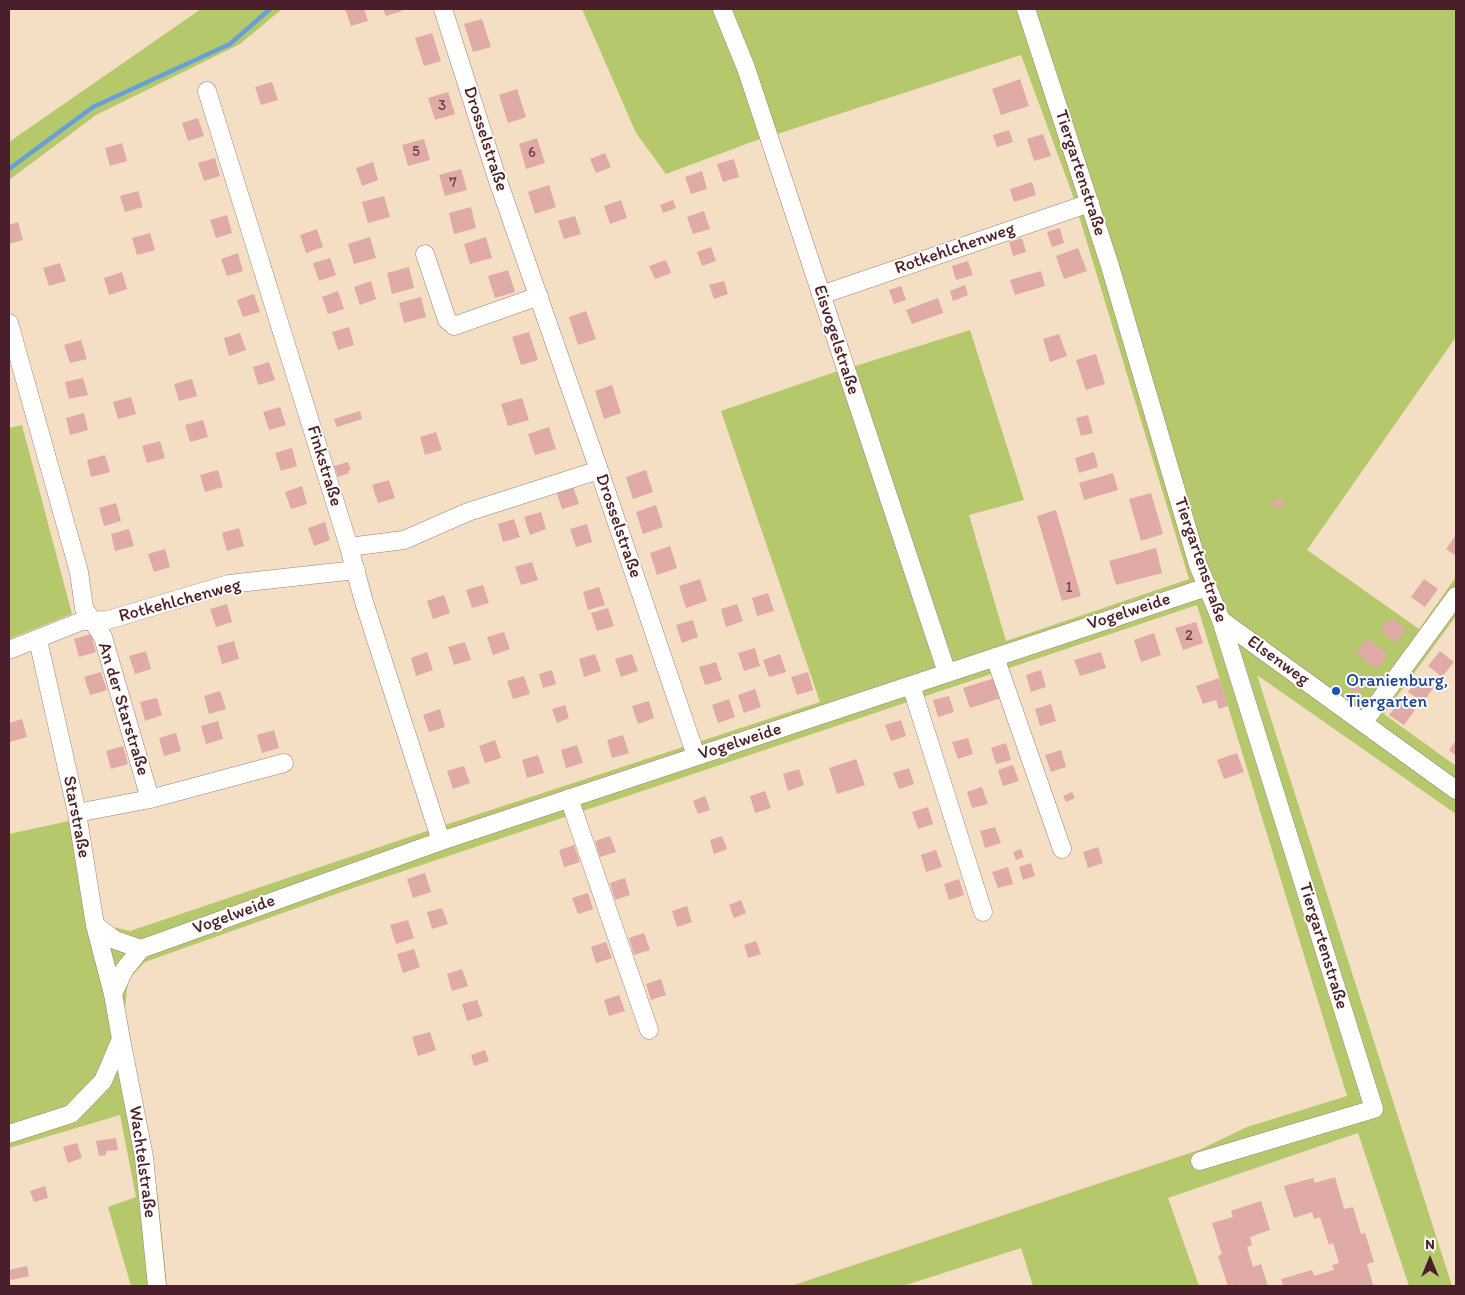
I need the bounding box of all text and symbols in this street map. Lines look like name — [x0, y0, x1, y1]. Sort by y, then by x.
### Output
street label: Drosselstraße — [458, 84, 512, 194]
house number: 3 — [438, 97, 446, 115]
street label: Tiergartenstraße — [1049, 107, 1111, 239]
house number: 5 — [412, 143, 420, 161]
house number: 6 — [528, 144, 536, 162]
house number: 7 — [449, 174, 457, 192]
street label: Rotkehlchenweg — [892, 218, 1018, 280]
street label: Eisvogelstraße — [808, 282, 864, 398]
street label: Finkstraße — [301, 423, 347, 509]
street label: Drosselstraße — [590, 471, 646, 581]
street label: Tiergartenstraße — [1168, 494, 1232, 626]
street label: Rotkehlchenweg — [116, 574, 244, 628]
house number: 1 — [1066, 579, 1072, 597]
street label: Vogelweide — [1085, 588, 1173, 636]
house number: 2 — [1185, 627, 1193, 645]
street label: Elsenweg — [1243, 631, 1313, 691]
street label: An der Starstraße — [92, 640, 154, 778]
place label: Oranienburg, Tiergarten — [1346, 670, 1448, 712]
marker: Oranienburg, Tiergarten — [1330, 685, 1342, 697]
street label: Vogelweide — [696, 718, 784, 766]
street label: Starstraße — [57, 774, 95, 860]
street label: Tiergartenstraße — [1293, 880, 1353, 1012]
street label: Vogelweide — [190, 890, 278, 940]
street label: Wachtelstraße — [123, 1105, 161, 1219]
north arrow — [1405, 1235, 1455, 1285]
text: N — [1425, 1236, 1435, 1253]

